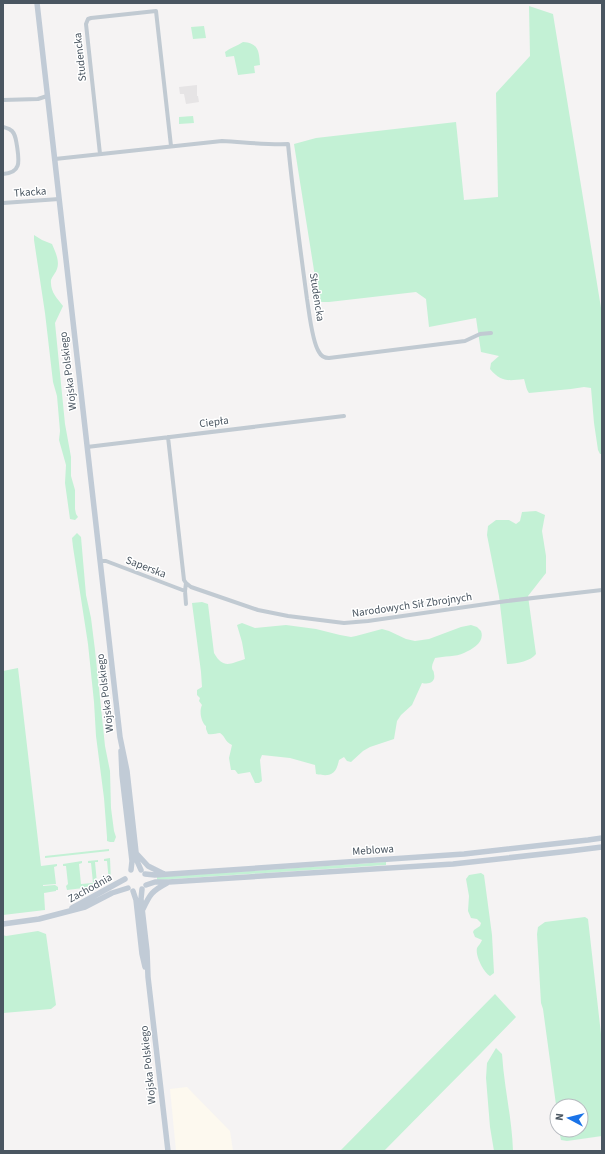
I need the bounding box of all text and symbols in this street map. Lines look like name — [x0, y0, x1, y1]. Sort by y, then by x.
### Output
street label: Studencka — [70, 32, 90, 82]
street label: Tkacka — [13, 183, 47, 201]
street label: Studencka — [306, 272, 328, 322]
street label: Wojska Polskiego — [56, 331, 80, 411]
street label: Ciepła — [199, 413, 229, 431]
street label: Saperska — [124, 552, 168, 582]
street label: Narodowych Sił Zbrojnych — [351, 589, 473, 621]
street label: Wojska Polskiego — [93, 653, 117, 733]
street label: Meblowa — [352, 841, 394, 859]
street label: Zachodnia — [65, 870, 115, 906]
street label: Wojska Polskiego — [136, 1025, 160, 1105]
north arrow — [549, 1098, 589, 1138]
text: N — [552, 1112, 567, 1121]

